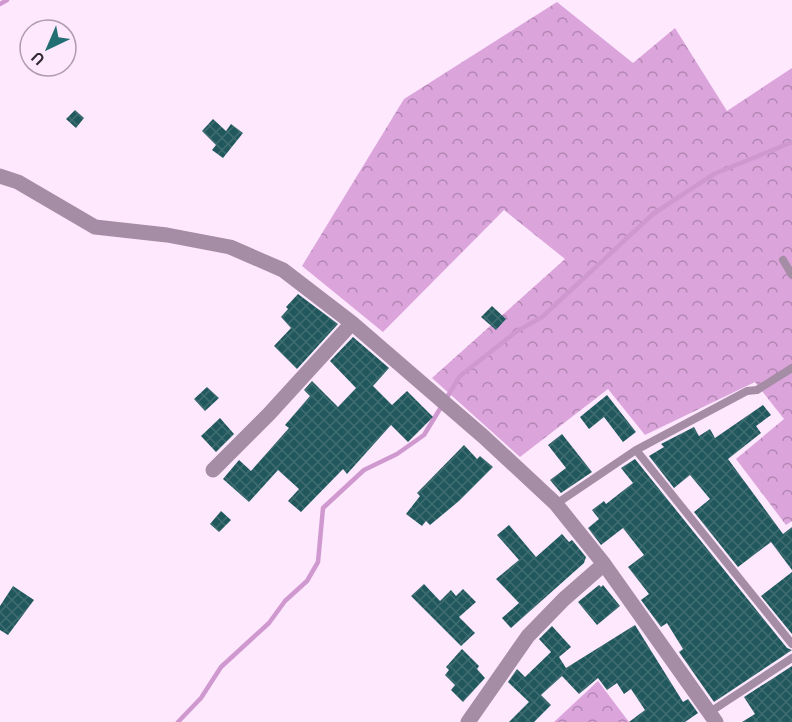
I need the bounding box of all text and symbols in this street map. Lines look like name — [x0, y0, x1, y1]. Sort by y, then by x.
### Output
north arrow — [18, 18, 78, 78]
text: U — [27, 47, 49, 70]

